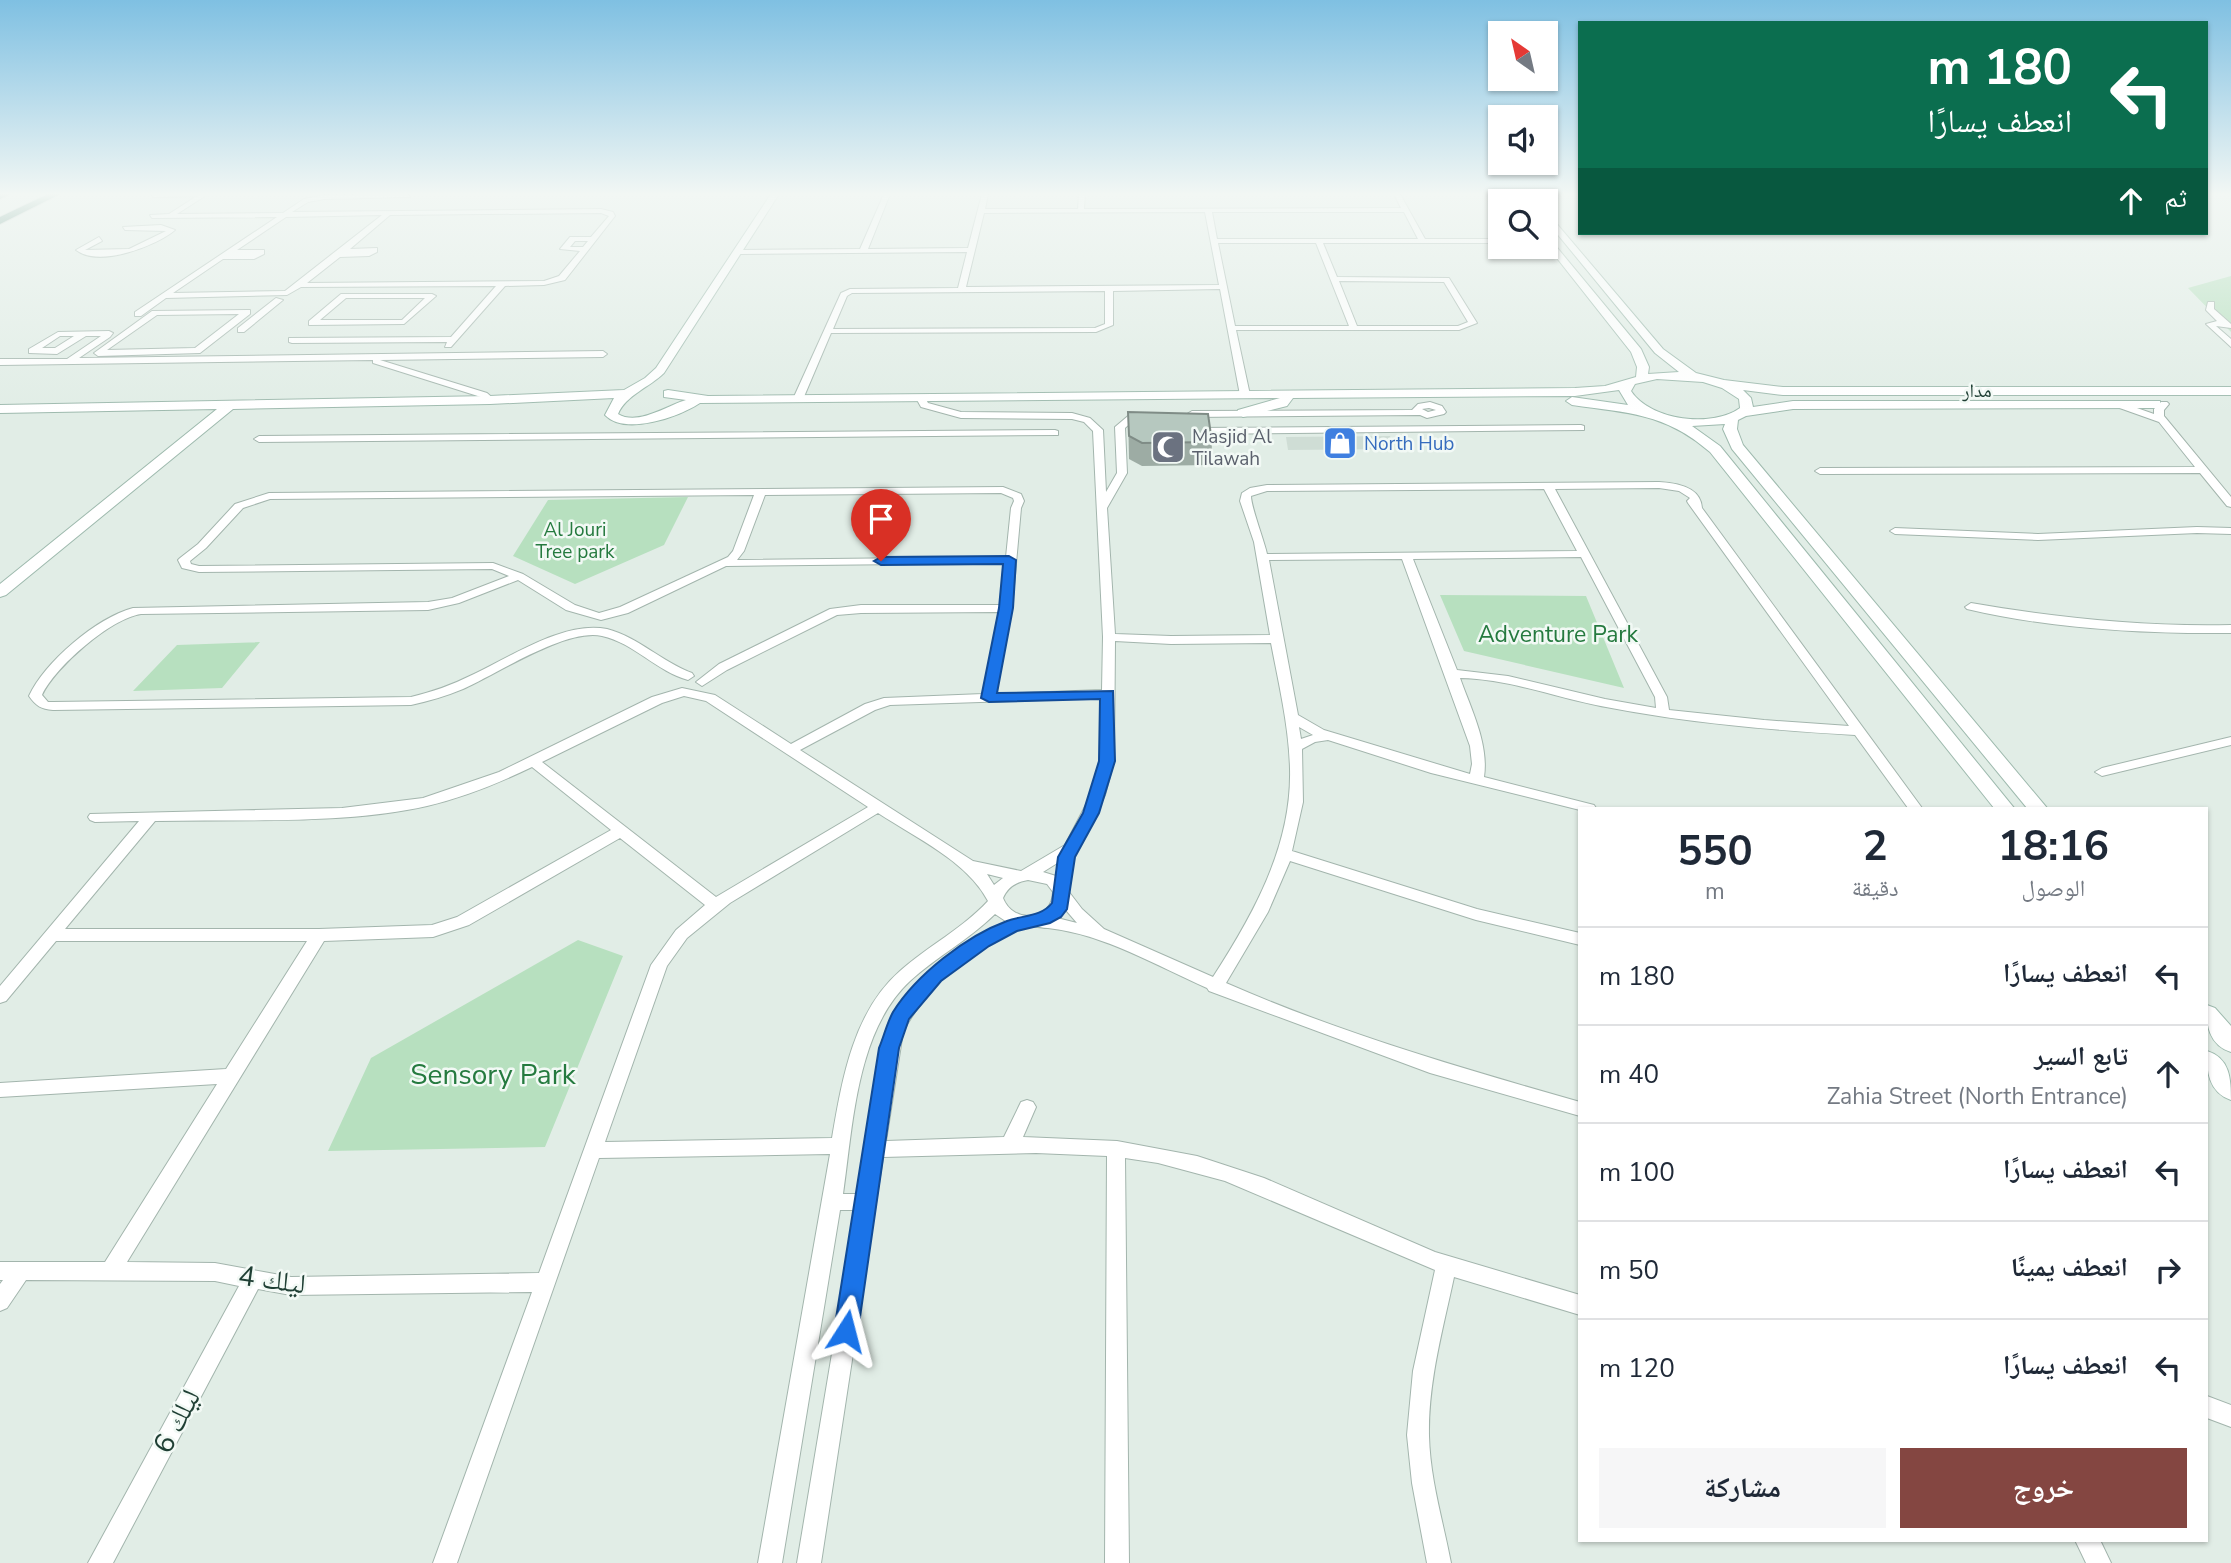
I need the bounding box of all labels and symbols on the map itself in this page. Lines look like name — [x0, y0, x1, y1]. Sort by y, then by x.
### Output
north arrow — [1488, 21, 1558, 91]
street label: مدار — [1961, 378, 1992, 404]
place label: Masjid Al Tilawah — [1192, 424, 1272, 472]
shop icon: North Hub — [1321, 424, 1359, 462]
mosque icon: Masjid Al Tilawah — [1149, 428, 1187, 466]
place label: North Hub — [1364, 431, 1454, 457]
pin — [851, 489, 911, 561]
park label: Al Jouri Tree park — [535, 517, 615, 565]
park label: Adventure Park — [1478, 619, 1639, 650]
park label: Sensory Park — [410, 1056, 577, 1094]
street label: ليلك 4 — [236, 1256, 308, 1304]
position arrow — [809, 1294, 883, 1368]
street label: ليلك 6 — [144, 1383, 210, 1460]

